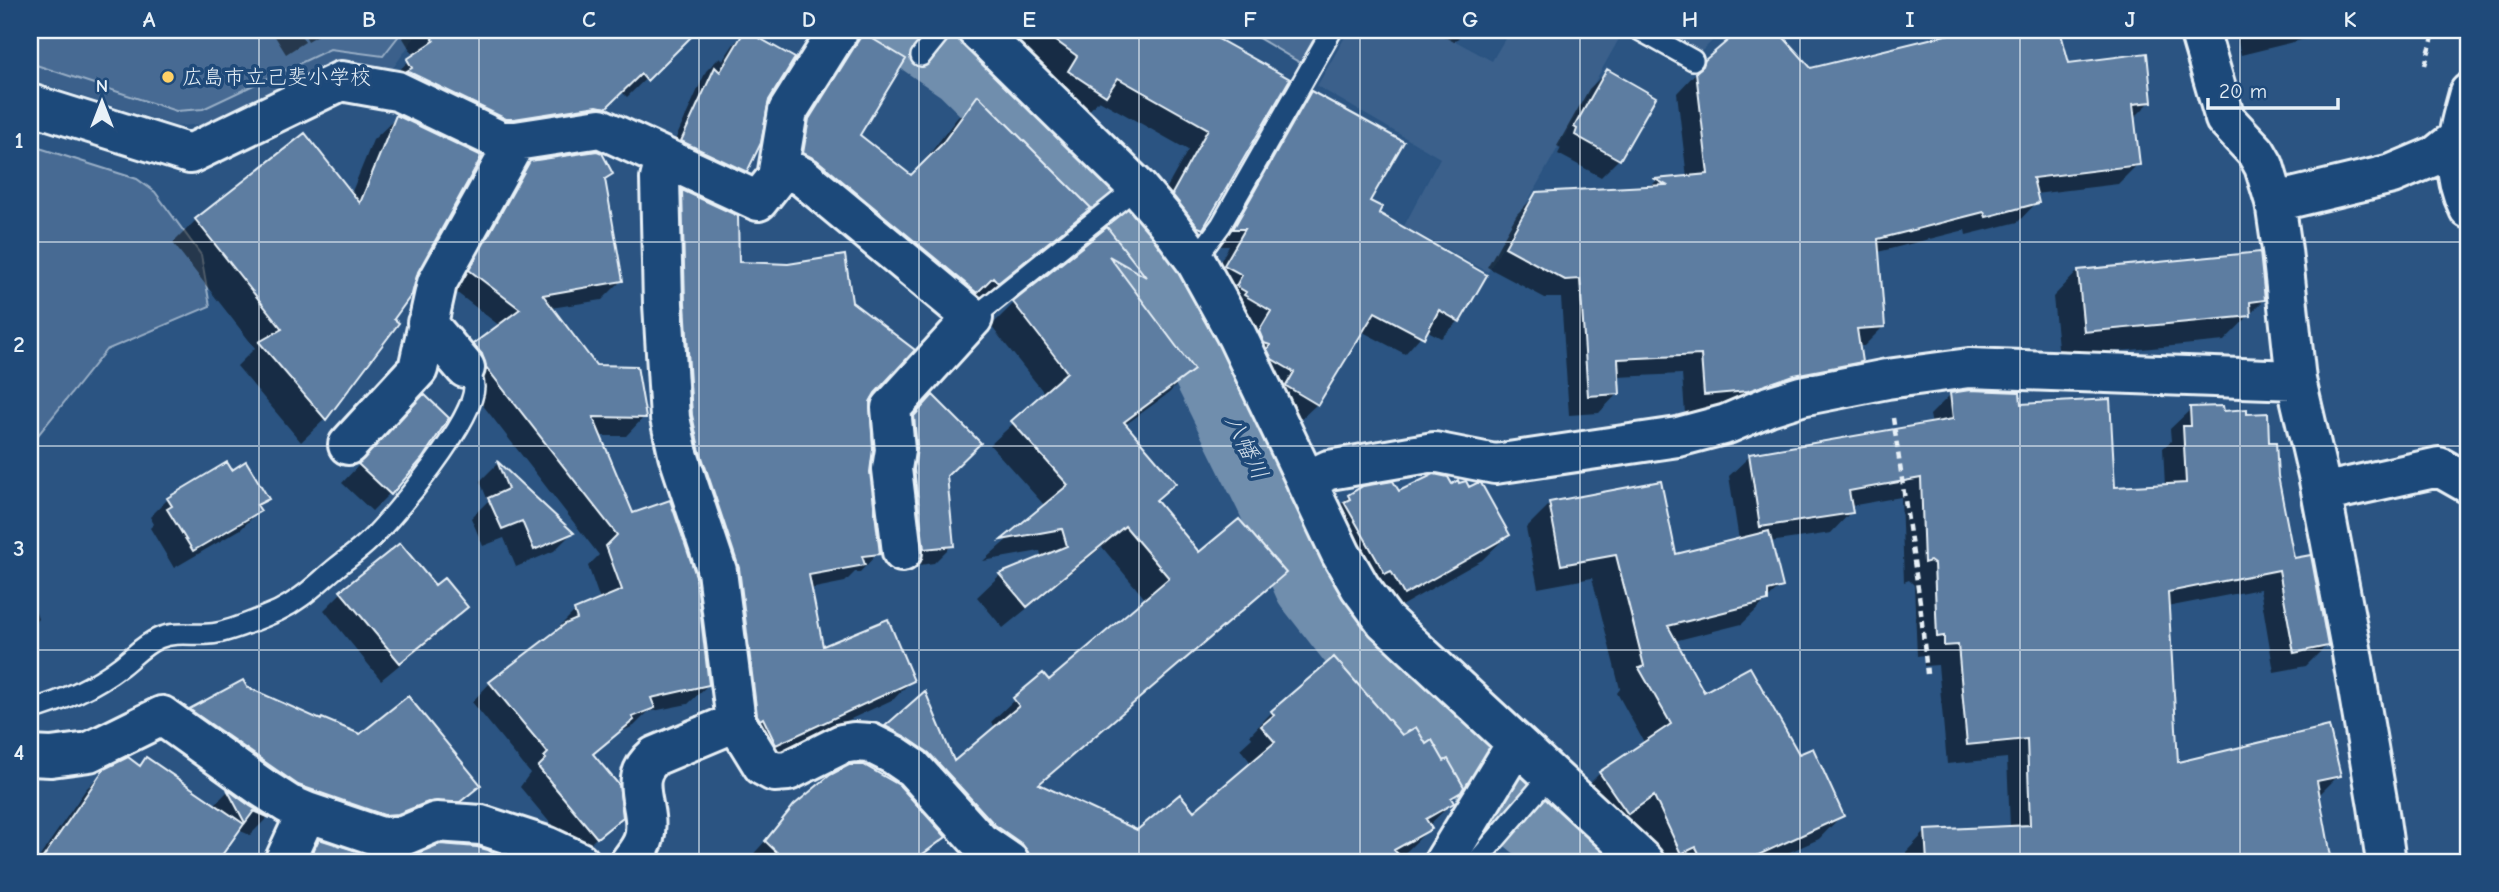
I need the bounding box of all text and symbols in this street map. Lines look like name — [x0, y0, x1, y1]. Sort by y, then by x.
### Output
text: A — [143, 6, 156, 33]
text: B — [362, 6, 376, 33]
text: C — [582, 6, 596, 33]
text: D — [802, 6, 816, 33]
text: E — [1022, 6, 1036, 33]
text: F — [1243, 6, 1257, 33]
text: G — [1462, 6, 1478, 33]
text: H — [1682, 6, 1698, 33]
text: I — [1905, 6, 1915, 33]
text: J — [2125, 6, 2136, 33]
text: K — [2344, 6, 2357, 33]
place label: 広島市立己斐小学校 — [182, 65, 371, 89]
north arrow — [66, 66, 136, 136]
scale bar — [2208, 66, 2338, 110]
marker: 広島市立己斐小学校 — [160, 69, 176, 85]
text: N — [96, 75, 108, 97]
text: 20 m — [2219, 79, 2267, 103]
text: 1 — [14, 127, 24, 154]
text: 2 — [13, 331, 25, 358]
water label: 八幡川 — [1219, 410, 1274, 484]
text: 3 — [13, 535, 25, 562]
text: 4 — [14, 739, 25, 766]

